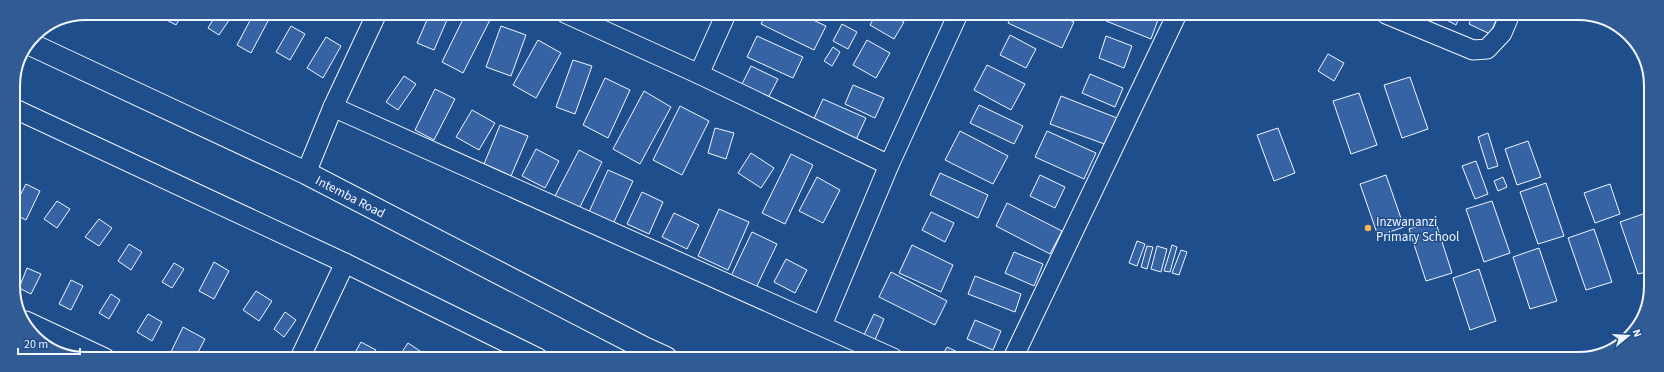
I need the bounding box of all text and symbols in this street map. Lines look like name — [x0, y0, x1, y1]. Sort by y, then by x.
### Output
street label: Intemba Road — [312, 172, 388, 223]
place label: Inzwananzi Primary School — [1376, 213, 1459, 246]
marker: Inzwananzi Primary School — [1363, 223, 1373, 233]
north arrow — [1608, 316, 1648, 356]
text: N — [1629, 327, 1645, 339]
scale bar — [18, 330, 80, 356]
text: 20 m — [24, 336, 48, 353]

